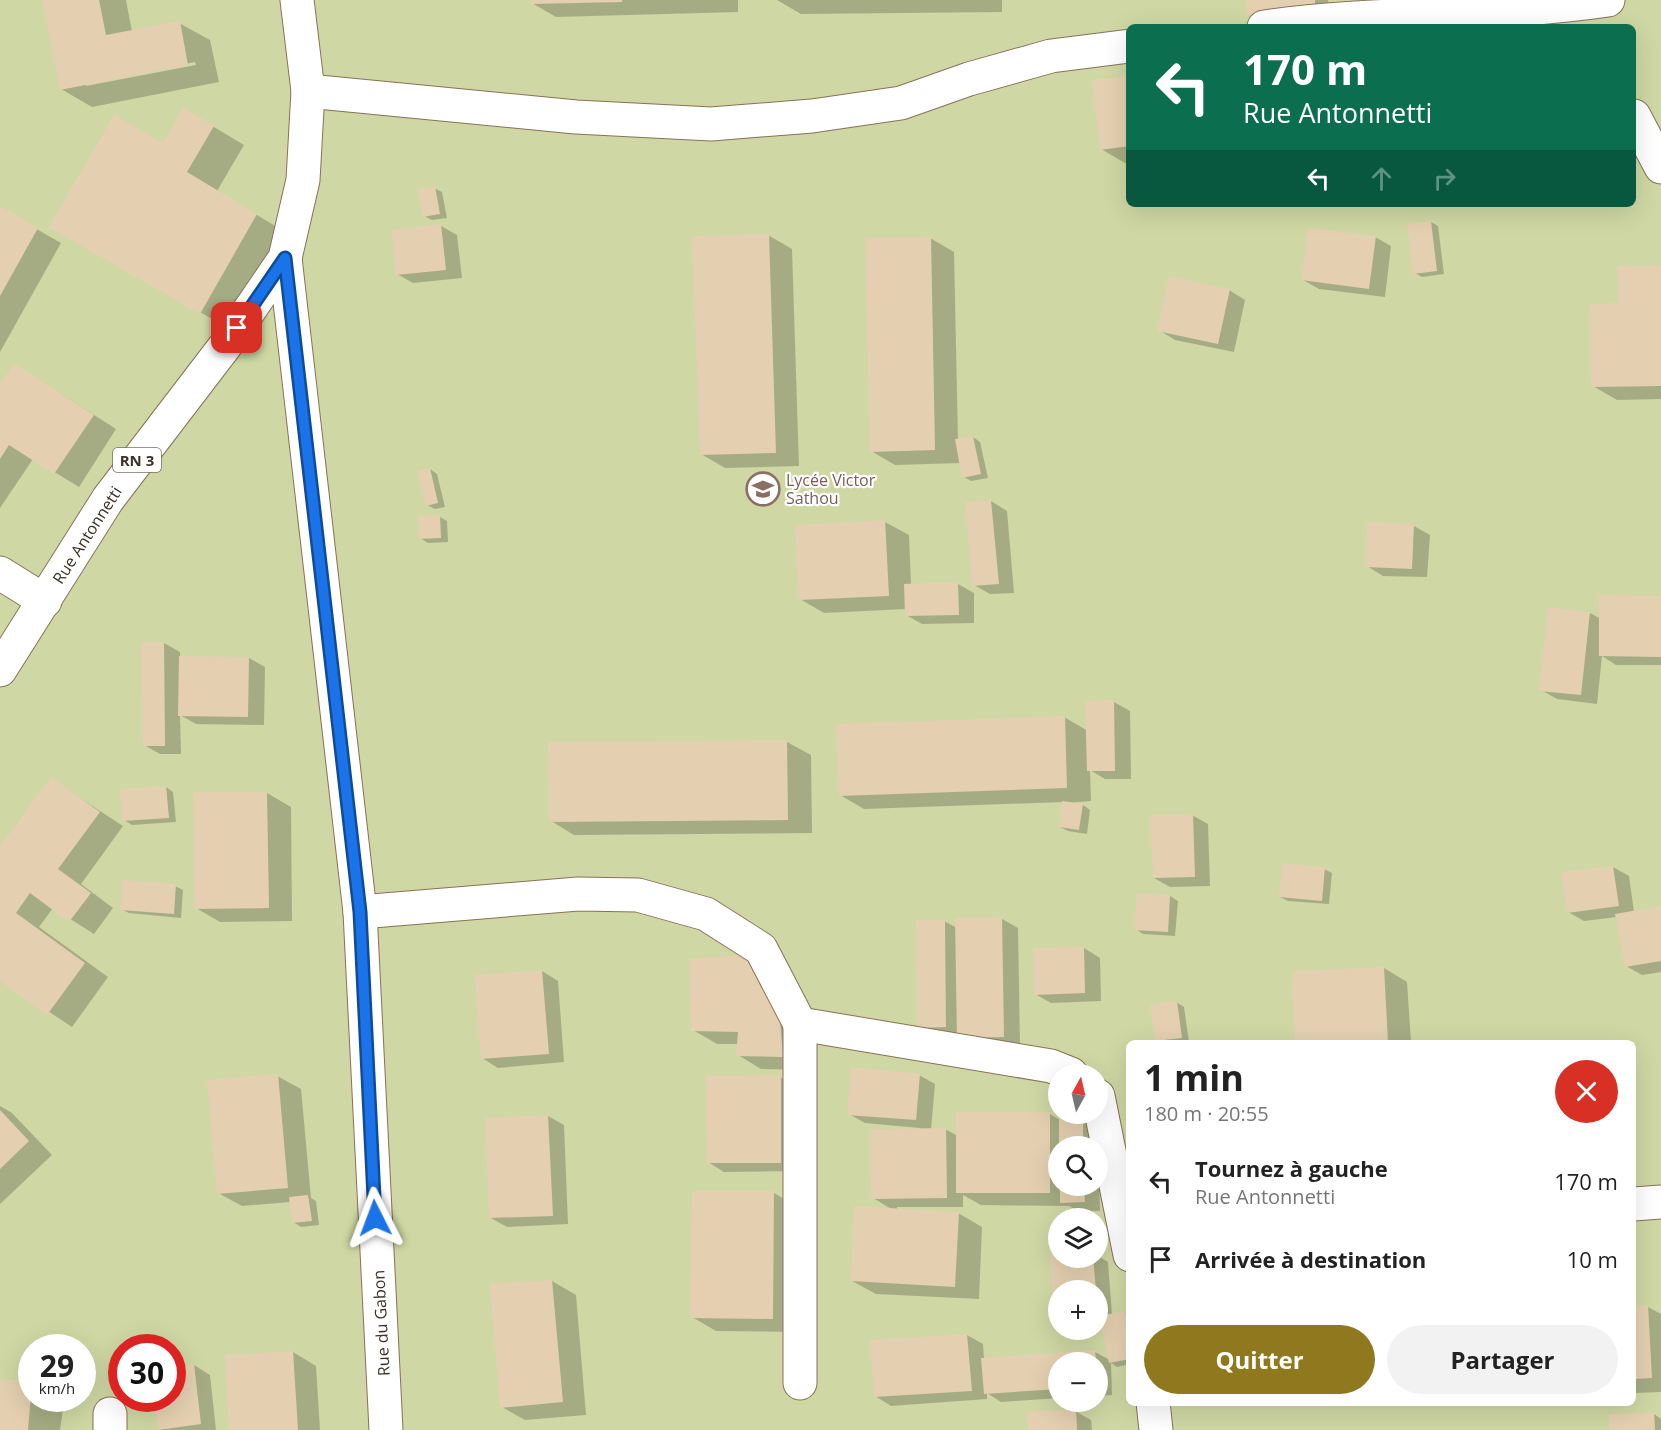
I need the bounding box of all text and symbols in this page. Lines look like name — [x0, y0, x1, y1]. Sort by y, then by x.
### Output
text: 170 m — [1243, 40, 1367, 97]
icon: left — [1144, 48, 1222, 126]
text: Rue Antonnetti — [1243, 94, 1432, 131]
icon: left — [1302, 162, 1335, 195]
icon: ahead — [1365, 162, 1398, 195]
icon: right — [1428, 162, 1461, 195]
pin — [211, 302, 262, 353]
icon: arrive — [220, 311, 253, 344]
road number: RN 3 — [113, 448, 161, 472]
place label: Lycée Victor Sathou — [786, 469, 876, 509]
school or university icon: Lycée Victor Sathou — [745, 471, 781, 507]
street label: Rue Antonnetti — [47, 482, 127, 588]
text: 1 min — [1144, 1053, 1244, 1102]
button: close — [1555, 1060, 1618, 1123]
north arrow — [1048, 1064, 1108, 1124]
map controls — [1048, 1064, 1108, 1412]
text: 180 m · 20:55 — [1144, 1100, 1269, 1127]
button: search — [1048, 1136, 1108, 1196]
text: Tournez à gauche — [1195, 1153, 1388, 1183]
icon: left — [1144, 1165, 1177, 1198]
text: 170 m — [1554, 1166, 1618, 1196]
text: Rue Antonnetti — [1195, 1183, 1335, 1210]
position arrow — [343, 1186, 407, 1250]
button: layers — [1048, 1208, 1108, 1268]
icon: arrive — [1144, 1243, 1177, 1276]
text: Arrivée à destination — [1195, 1244, 1426, 1274]
text: 10 m — [1567, 1244, 1618, 1274]
street label: Rue du Gabon — [367, 1269, 395, 1377]
button: + — [1048, 1280, 1108, 1340]
button: Quitter — [1144, 1325, 1375, 1394]
button: Partager — [1387, 1325, 1618, 1394]
speed limit sign: 30 — [108, 1334, 186, 1412]
text: 29 — [40, 1345, 74, 1386]
button: − — [1048, 1352, 1108, 1412]
text: km/h — [39, 1378, 75, 1398]

